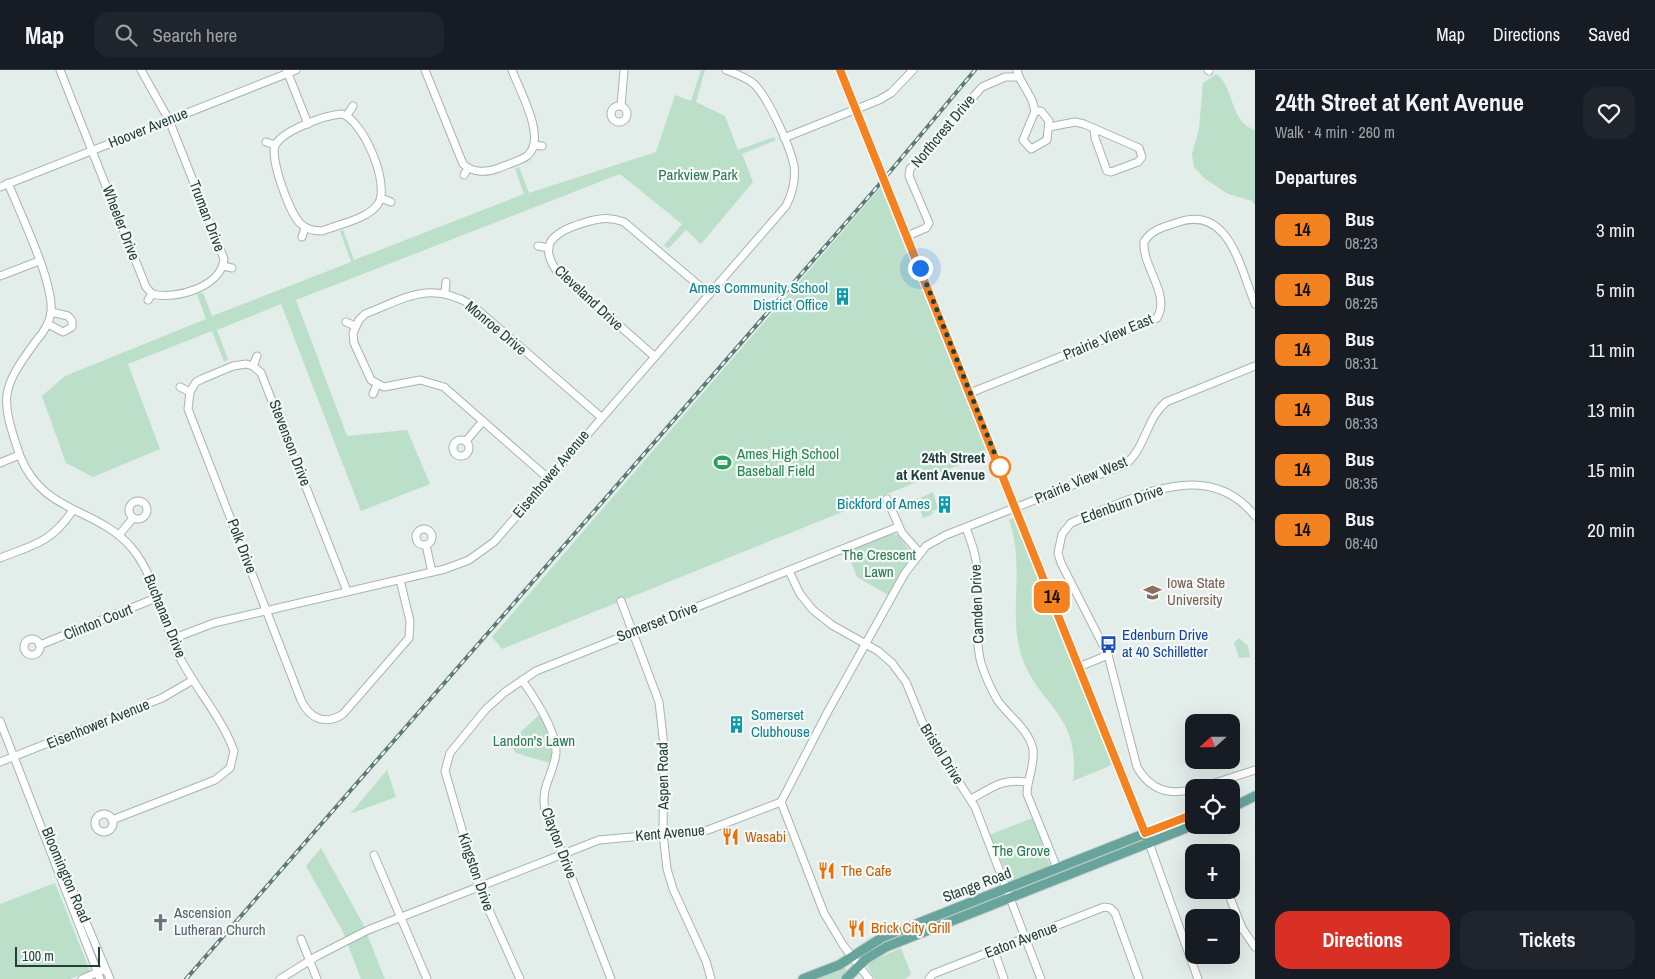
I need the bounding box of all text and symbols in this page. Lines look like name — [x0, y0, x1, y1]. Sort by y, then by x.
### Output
search box — [94, 12, 444, 57]
text: Map — [25, 19, 64, 51]
icon: search — [112, 21, 140, 49]
text: Search here — [152, 22, 237, 48]
text: Map — [1436, 22, 1465, 47]
text: Directions — [1493, 22, 1560, 47]
text: Saved — [1588, 22, 1630, 47]
text: 24th Street at Kent Avenue — [1275, 86, 1524, 118]
button: heart — [1583, 87, 1635, 139]
street label: Northcrest Drive — [906, 90, 980, 172]
street label: Hoover Avenue — [105, 102, 191, 153]
text: Walk · 4 min · 260 m — [1275, 121, 1395, 143]
park label: Parkview Park — [658, 164, 738, 185]
text: Departures — [1275, 164, 1357, 190]
street label: Truman Drive — [184, 177, 231, 255]
street label: Wheeler Drive — [98, 182, 145, 263]
text: Bus — [1345, 206, 1374, 232]
text: 14 — [1294, 217, 1311, 242]
text: 3 min — [1596, 217, 1635, 243]
text: 08:23 — [1345, 232, 1378, 254]
your location — [908, 256, 933, 281]
street label: Cleveland Drive — [550, 260, 629, 335]
text: Bus — [1345, 266, 1374, 292]
place label: Ames Community School District Office — [688, 277, 828, 315]
text: 14 — [1294, 277, 1311, 302]
text: 5 min — [1596, 277, 1635, 303]
building icon: Ames Community School District Office — [832, 287, 852, 307]
text: 08:25 — [1345, 292, 1378, 314]
street label: Monroe Drive — [461, 296, 532, 360]
street label: Prairie View East — [1060, 308, 1156, 365]
text: Bus — [1345, 326, 1374, 352]
text: 14 — [1294, 337, 1311, 362]
text: 11 min — [1589, 337, 1635, 363]
text: 08:31 — [1345, 352, 1378, 374]
text: Bus — [1345, 386, 1374, 412]
street label: Stevenson Drive — [264, 397, 317, 489]
text: 14 — [1294, 397, 1311, 422]
text: 13 min — [1587, 397, 1635, 423]
text: 08:33 — [1345, 412, 1378, 434]
street label: Eisenhower Avenue — [507, 425, 594, 522]
place label: Ames High School Baseball Field — [736, 443, 839, 481]
text: Bus — [1345, 446, 1374, 472]
place label: 24th Street at Kent Avenue — [896, 447, 985, 485]
street label: Prairie View West — [1031, 450, 1131, 508]
sports icon: Ames High School Baseball Field — [713, 453, 733, 473]
marker: 24th Street at Kent Avenue — [989, 456, 1011, 478]
text: 14 — [1294, 457, 1311, 482]
text: 15 min — [1587, 457, 1635, 483]
text: 08:35 — [1345, 472, 1378, 494]
street label: Edenburn Drive — [1078, 479, 1166, 528]
place label: Bickford of Ames — [837, 493, 930, 514]
building icon: Bickford of Ames — [934, 494, 954, 514]
text: Bus — [1345, 506, 1374, 532]
street label: Polk Drive — [222, 516, 262, 576]
text: 14 — [1294, 517, 1311, 542]
text: 20 min — [1587, 517, 1635, 543]
text: 08:40 — [1345, 532, 1378, 554]
park label: The Crescent Lawn — [842, 544, 916, 582]
street label: Camden Drive — [965, 564, 988, 644]
street label: Buchanan Drive — [139, 571, 192, 661]
place label: Iowa State University — [1167, 572, 1225, 610]
line badge: 14 — [1030, 581, 1074, 613]
school or university icon: Iowa State University — [1143, 582, 1163, 602]
text: 14 — [1044, 584, 1060, 609]
street label: Somerset Drive — [613, 596, 701, 647]
street label: Clinton Court — [60, 598, 136, 645]
place label: Edenburn Drive at 40 Schilletter — [1122, 624, 1208, 662]
bus stop icon: Edenburn Drive at 40 Schilletter — [1098, 634, 1118, 654]
street label: Eisenhower Avenue — [43, 693, 153, 754]
place label: Somerset Clubhouse — [751, 704, 810, 742]
building icon: Somerset Clubhouse — [727, 714, 747, 734]
north arrow — [1185, 714, 1240, 769]
map controls — [1185, 714, 1240, 964]
street label: Bristol Drive — [916, 719, 969, 788]
park label: Landon's Lawn — [493, 730, 575, 751]
street label: Aspen Road — [651, 742, 674, 811]
button: locate — [1185, 779, 1240, 834]
street label: Clayton Drive — [536, 804, 583, 882]
street label: Kent Avenue — [634, 819, 706, 846]
street label: Bloomington Road — [37, 824, 96, 926]
place label: Wasabi — [745, 826, 786, 847]
restaurant icon: Wasabi — [721, 827, 741, 847]
street label: Kingston Drive — [453, 830, 500, 914]
park label: The Grove — [992, 840, 1050, 861]
button: + — [1185, 844, 1240, 899]
place label: The Cafe — [841, 860, 892, 881]
restaurant icon: The Cafe — [817, 861, 837, 881]
street label: Stange Road — [940, 862, 1014, 907]
place label: Ascension Lutheran Church — [173, 902, 266, 940]
button: − — [1185, 909, 1240, 964]
button: Directions — [1275, 911, 1450, 969]
button: Tickets — [1460, 911, 1635, 969]
church icon: Ascension Lutheran Church — [150, 912, 170, 932]
street label: Eaton Avenue — [981, 916, 1060, 963]
place label: Brick City Grill — [871, 917, 950, 938]
restaurant icon: Brick City Grill — [847, 918, 867, 938]
scale bar — [15, 944, 100, 967]
text: 100 m — [22, 947, 54, 965]

